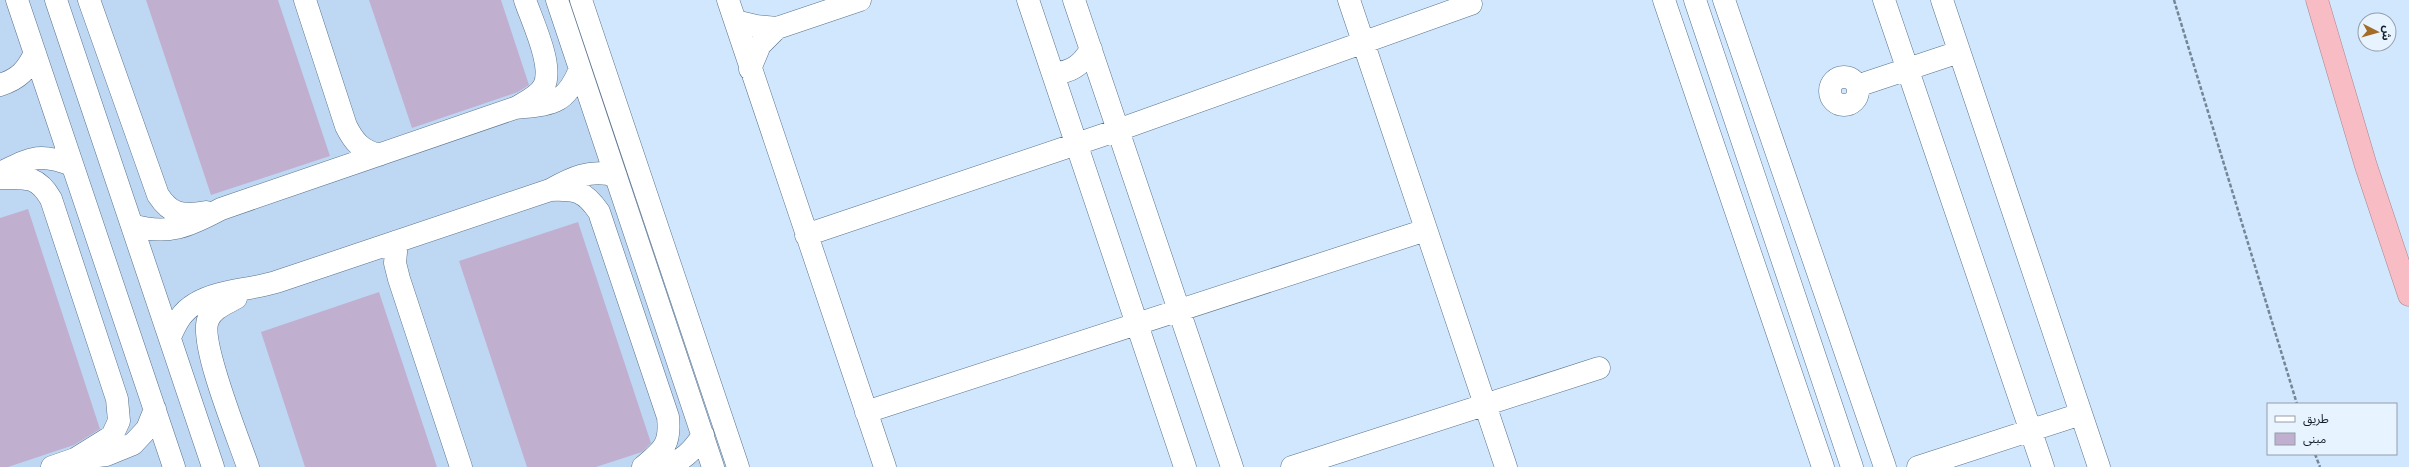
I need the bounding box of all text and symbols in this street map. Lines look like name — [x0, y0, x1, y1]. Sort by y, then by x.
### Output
north arrow — [2357, 12, 2397, 52]
text: ش — [2379, 25, 2395, 41]
legend — [2267, 403, 2397, 455]
text: طريق — [2303, 411, 2329, 427]
text: مبنى — [2303, 431, 2326, 446]

